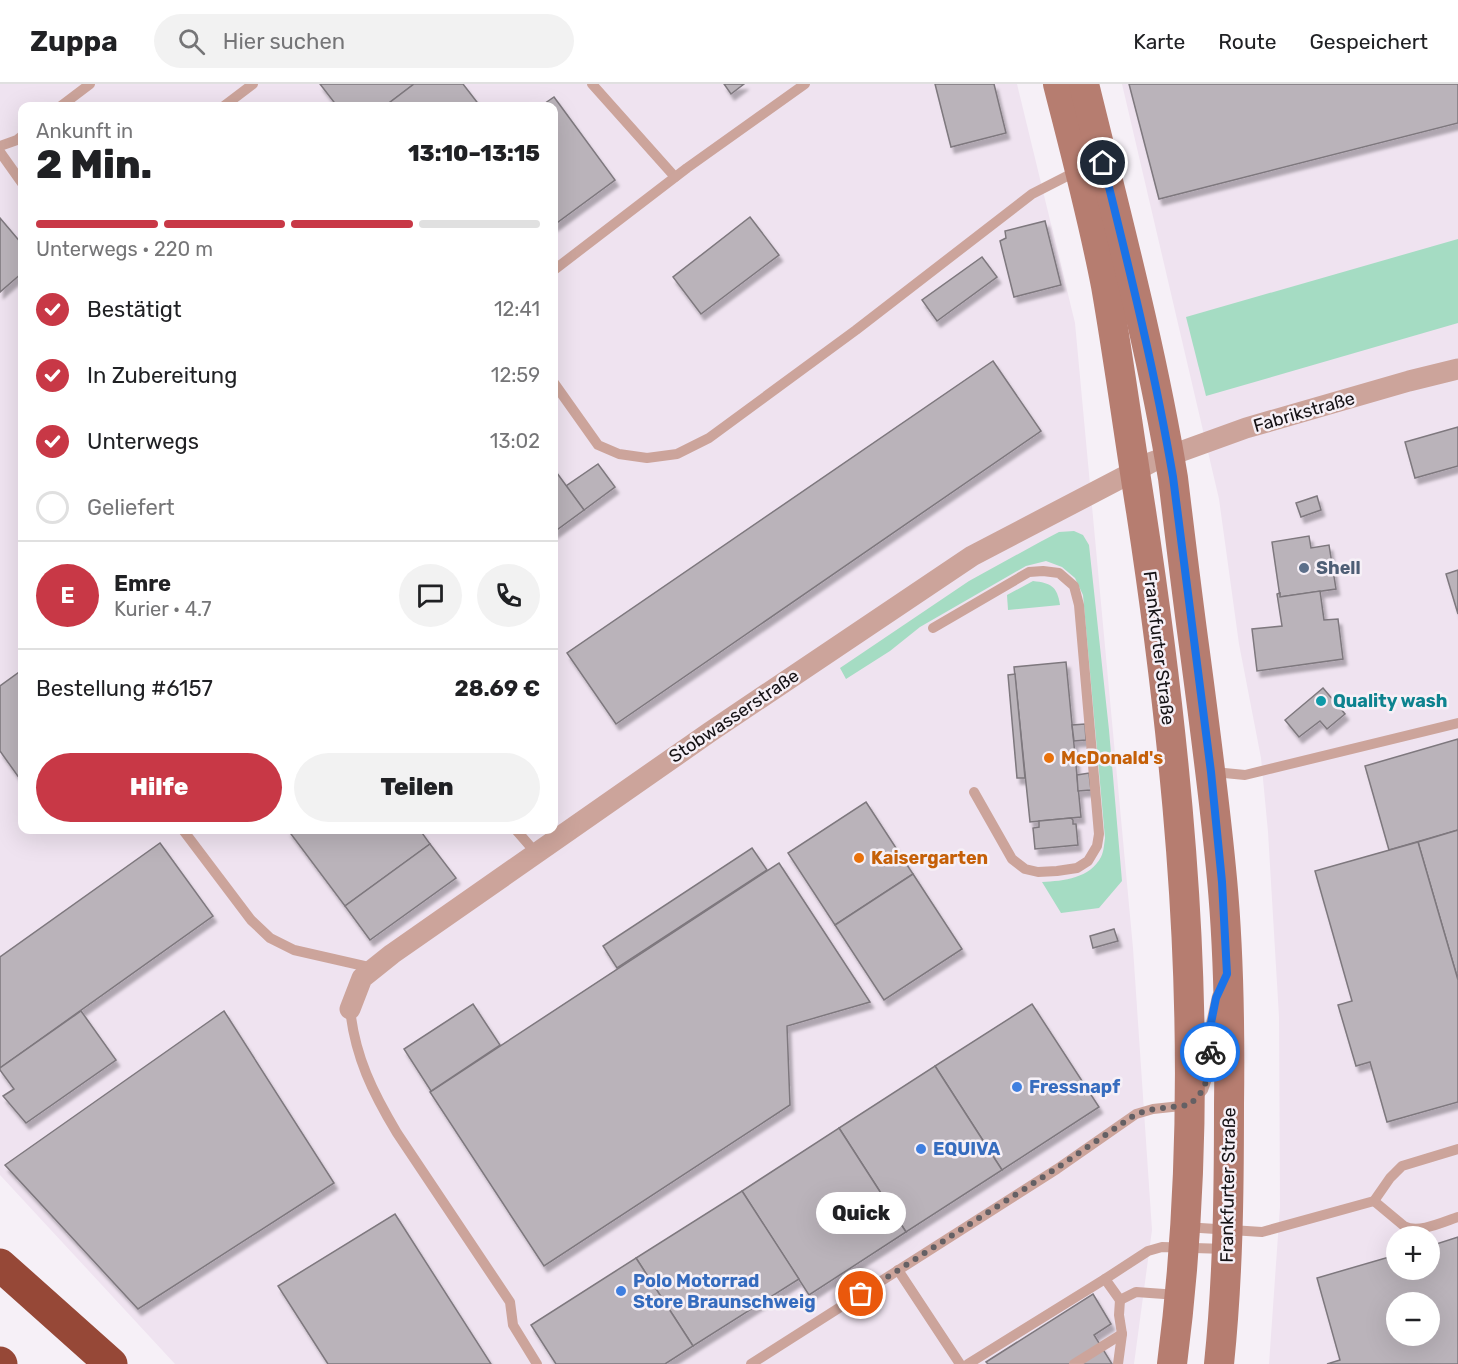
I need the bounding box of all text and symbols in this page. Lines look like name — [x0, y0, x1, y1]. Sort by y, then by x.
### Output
search box — [154, 14, 574, 68]
text: Zuppa — [30, 25, 118, 58]
icon: search — [175, 25, 208, 58]
text: Hier suchen — [223, 28, 345, 55]
text: Karte — [1133, 29, 1185, 54]
text: Route — [1218, 29, 1277, 54]
text: Gespeichert — [1310, 29, 1428, 54]
text: Ankunft in — [36, 119, 133, 143]
pin — [1077, 137, 1128, 188]
text: 13:10–13:15 — [408, 140, 540, 167]
text: 2 Min. — [36, 142, 152, 188]
icon: home — [1086, 146, 1119, 179]
text: Unterwegs · 220 m — [36, 237, 213, 261]
icon: check — [36, 293, 69, 326]
text: Bestätigt — [87, 296, 182, 323]
text: 12:41 — [494, 297, 540, 321]
icon: check — [36, 359, 69, 392]
text: In Zubereitung — [87, 362, 237, 389]
text: 12:59 — [491, 363, 540, 387]
street label: Fabrikstraße — [1251, 387, 1357, 437]
icon: check — [36, 425, 69, 458]
text: Unterwegs — [87, 428, 199, 455]
text: 13:02 — [490, 429, 540, 453]
text: Geliefert — [87, 494, 175, 521]
place label: Shell — [1316, 557, 1361, 579]
marker: Shell — [1297, 561, 1311, 575]
button: chat — [399, 564, 462, 627]
button: phone — [477, 564, 540, 627]
text: Emre — [114, 570, 171, 597]
street label: Frankfurter Straße — [1139, 570, 1179, 726]
text: E — [60, 582, 75, 609]
text: Kurier · 4.7 — [114, 597, 212, 621]
street label: Stobwasserstraße — [665, 664, 803, 768]
text: Bestellung #6157 — [36, 675, 213, 702]
text: 28.69 € — [454, 675, 540, 702]
place label: Quality wash — [1333, 690, 1447, 712]
marker: Quality wash — [1314, 694, 1328, 708]
place label: McDonald's — [1061, 747, 1163, 769]
marker: McDonald's — [1042, 751, 1056, 765]
button: Hilfe — [36, 753, 282, 822]
button: Teilen — [294, 753, 540, 822]
place label: Kaisergarten — [871, 847, 988, 869]
marker: Kaisergarten — [852, 851, 866, 865]
courier — [1180, 1022, 1240, 1082]
icon: bike — [1194, 1036, 1227, 1069]
place label: Fressnapf — [1029, 1076, 1120, 1098]
marker: Fressnapf — [1010, 1080, 1024, 1094]
street label: Frankfurter Straße — [1216, 1107, 1240, 1263]
place label: EQUIVA — [933, 1138, 1001, 1160]
marker: EQUIVA — [914, 1142, 928, 1156]
callout: Quick — [816, 1192, 906, 1234]
text: Quick — [832, 1201, 890, 1225]
map controls — [1386, 1226, 1440, 1346]
button: + — [1386, 1226, 1440, 1280]
pin — [835, 1268, 886, 1319]
place label: Polo Motorrad Store Braunschweig — [633, 1270, 816, 1313]
icon: bag — [844, 1277, 877, 1310]
marker: Polo Motorrad Store Braunschweig — [614, 1284, 628, 1298]
button: − — [1386, 1292, 1440, 1346]

